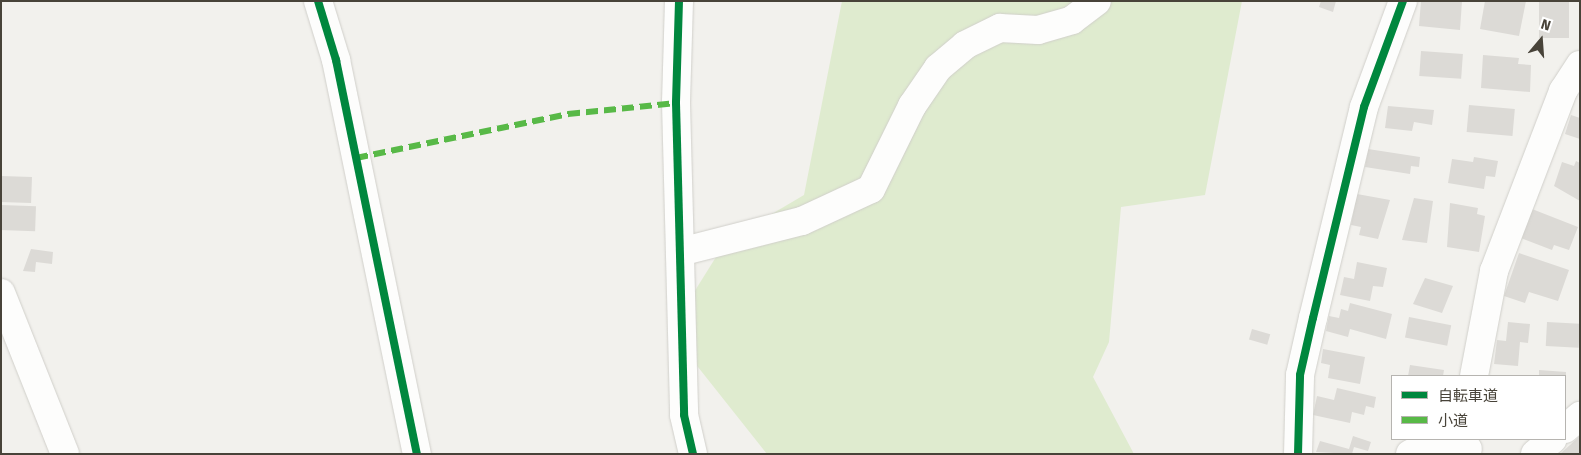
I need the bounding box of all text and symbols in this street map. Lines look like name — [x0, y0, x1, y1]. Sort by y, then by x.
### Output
north arrow — [1516, 15, 1566, 65]
text: N — [1539, 16, 1553, 35]
legend — [1391, 375, 1566, 440]
text: 自転車道 — [1438, 387, 1498, 405]
text: 小道 — [1438, 412, 1468, 430]

